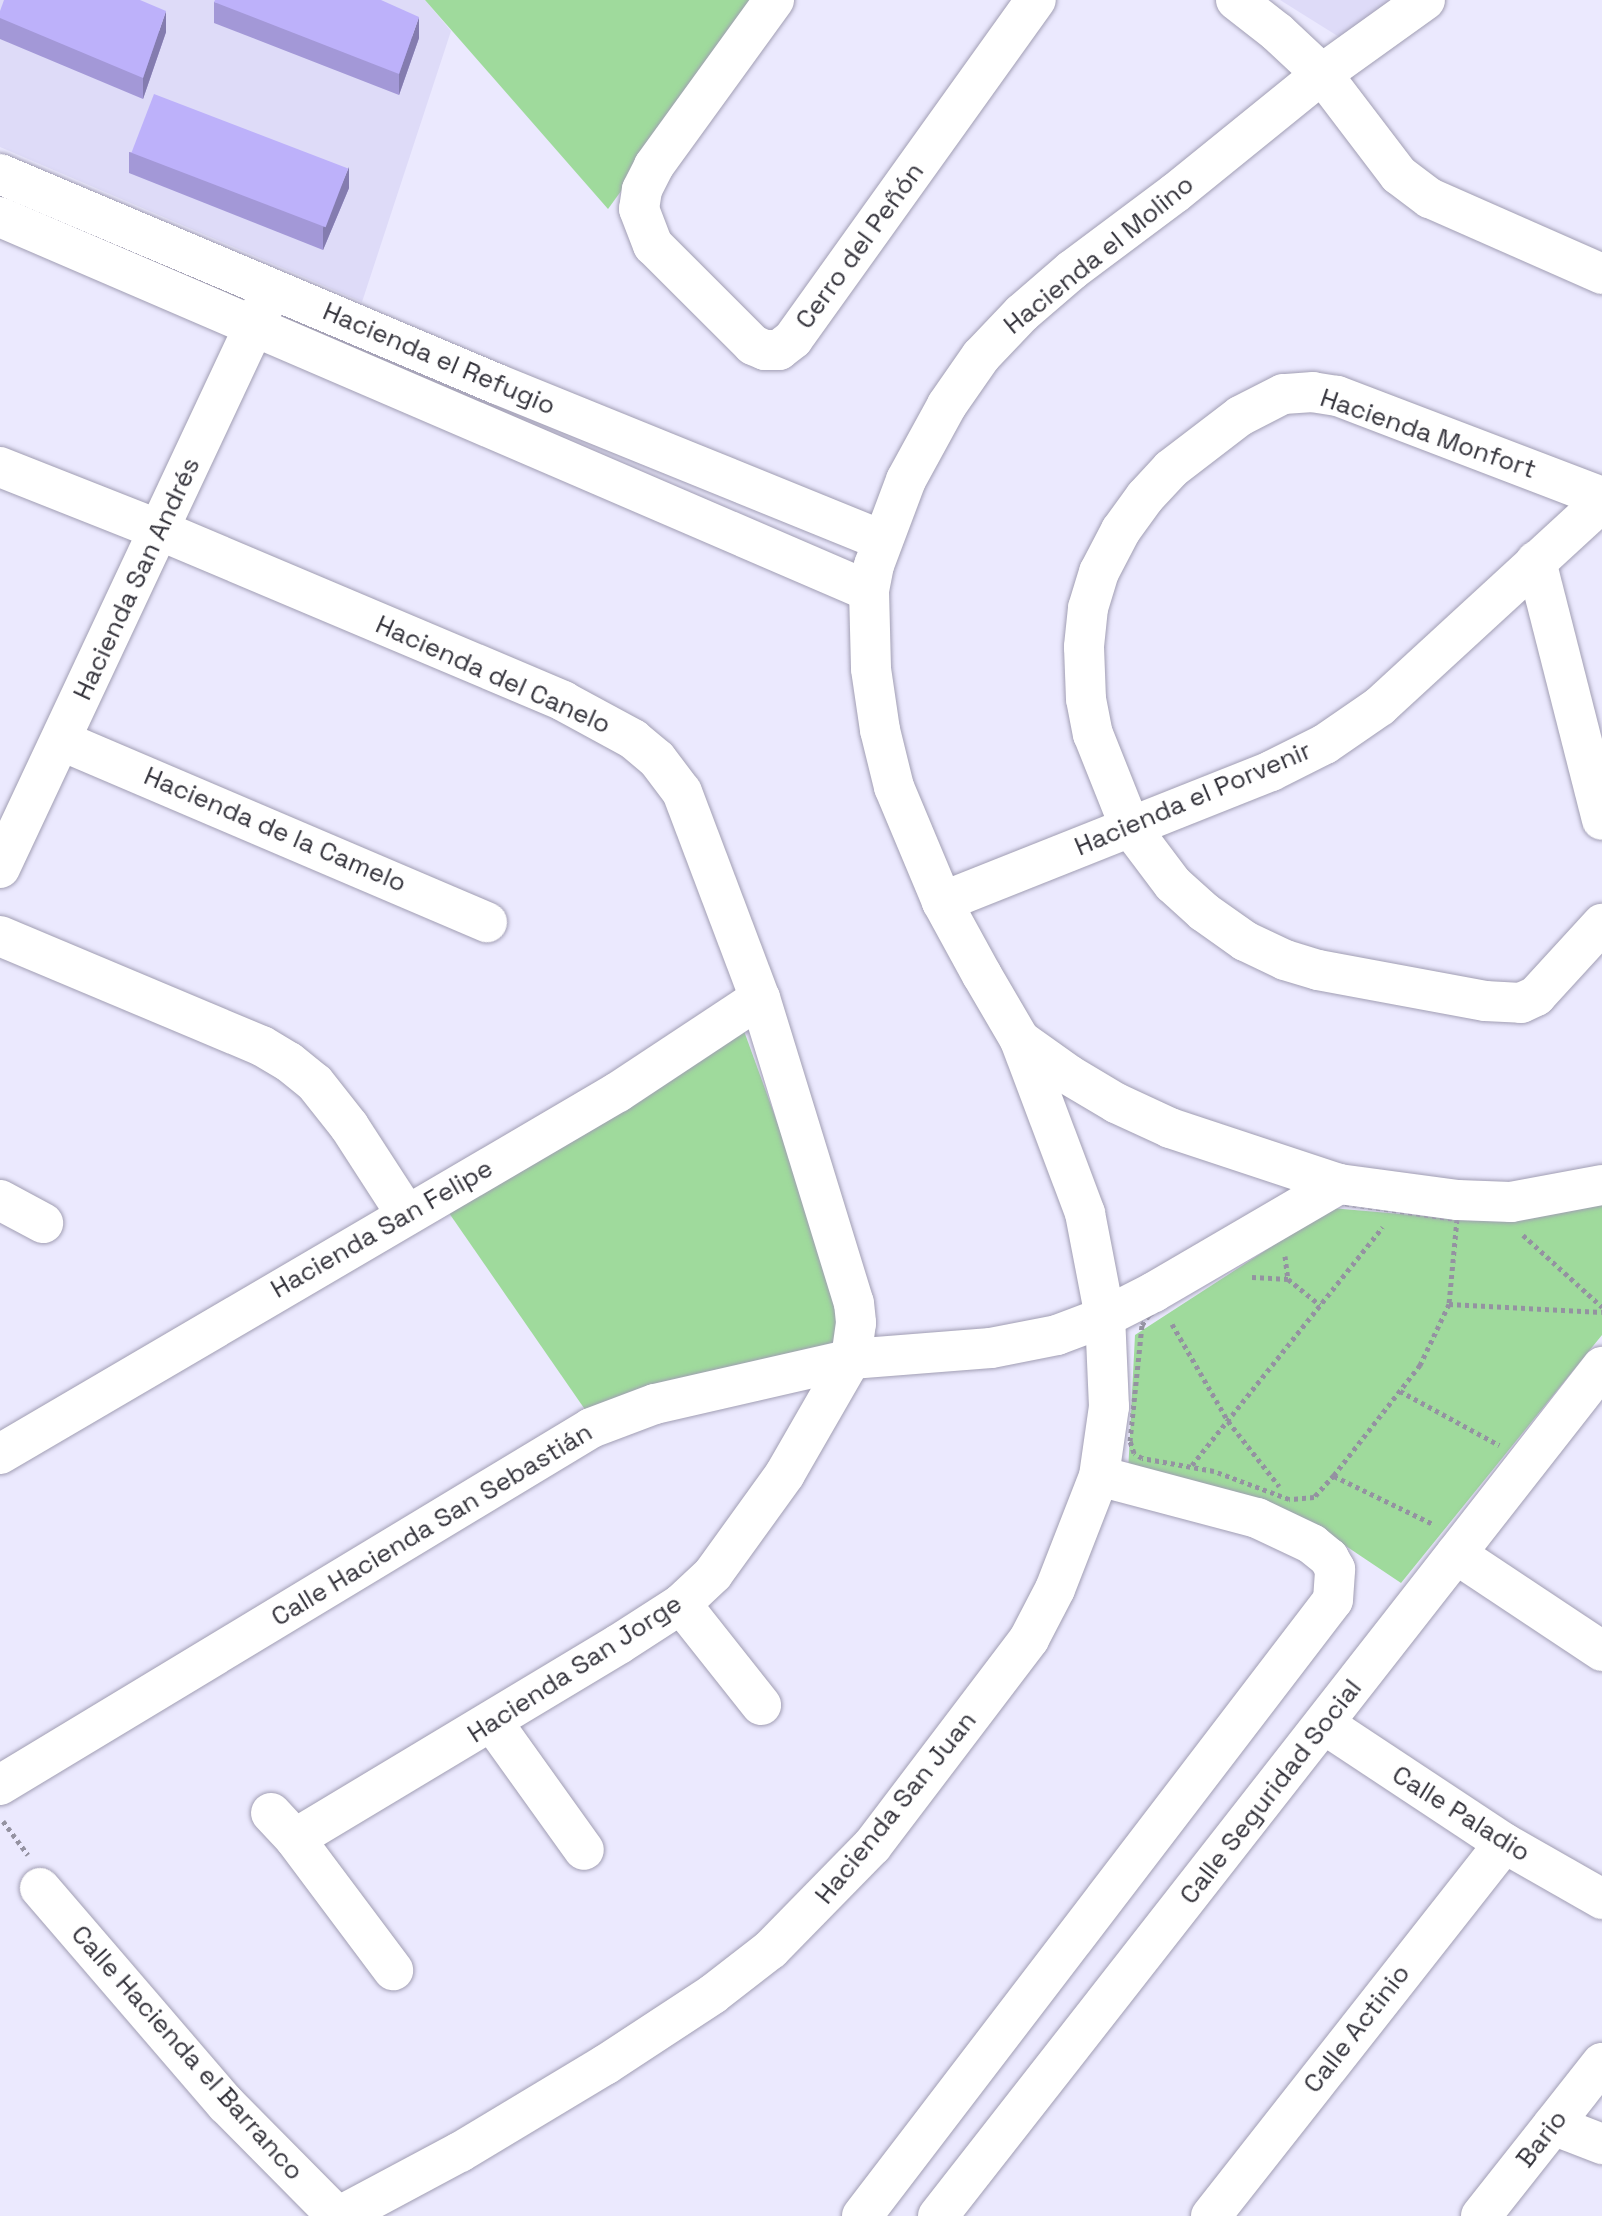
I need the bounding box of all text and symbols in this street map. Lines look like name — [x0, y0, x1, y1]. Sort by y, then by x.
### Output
street label: Cerro del Peñón — [789, 157, 931, 335]
street label: Hacienda el Molino — [998, 169, 1200, 341]
street label: Hacienda el Refugio — [318, 296, 560, 422]
street label: Hacienda Monfort — [1316, 382, 1540, 486]
street label: Hacienda San Andrés — [67, 453, 207, 705]
street label: Hacienda del Canelo — [371, 609, 615, 741]
street label: Hacienda el Porvenir — [1070, 735, 1316, 863]
street label: Hacienda de la Camelo — [139, 761, 411, 899]
street label: Hacienda San Felipe — [266, 1153, 498, 1305]
street label: Calle Hacienda San Sebastián — [266, 1417, 598, 1633]
street label: Hacienda San Jorge — [462, 1588, 688, 1750]
street label: Calle Seguridad Social — [1174, 1673, 1368, 1911]
street label: Hacienda San Juan — [809, 1706, 983, 1910]
street label: Calle Paladio — [1386, 1759, 1536, 1869]
street label: Calle Hacienda el Barranco — [64, 1919, 310, 2187]
street label: Calle Actinio — [1297, 1958, 1417, 2100]
street label: Bario — [1510, 2104, 1574, 2174]

